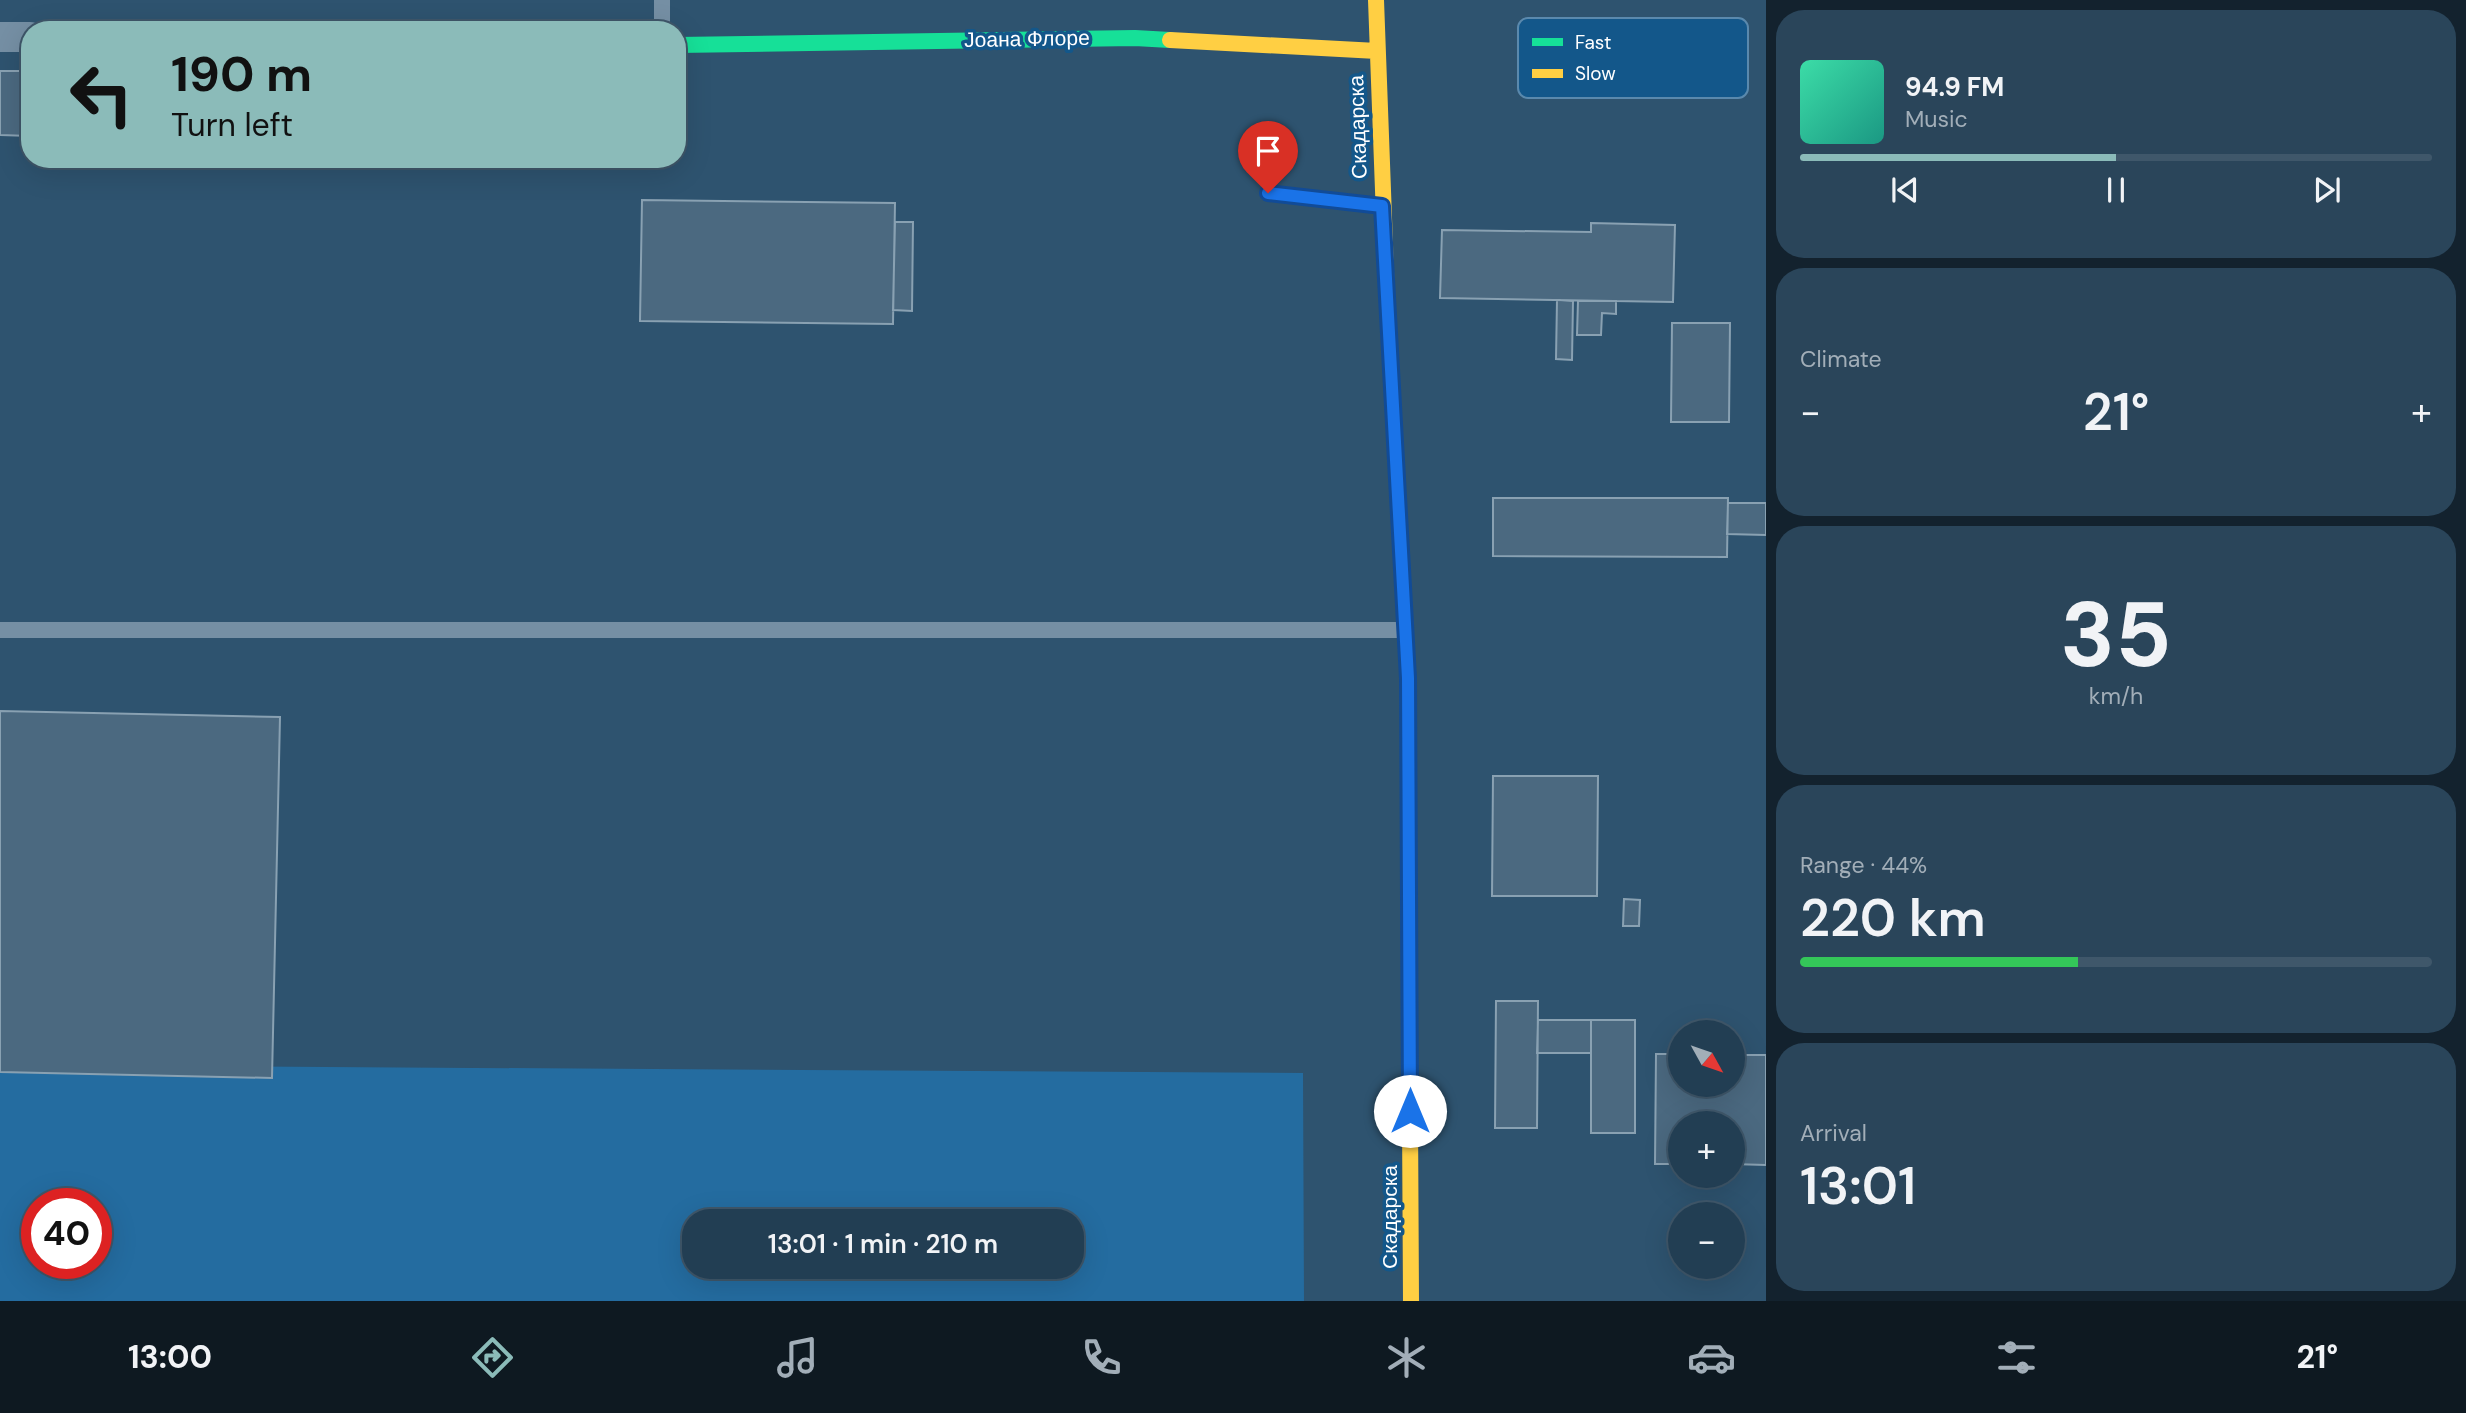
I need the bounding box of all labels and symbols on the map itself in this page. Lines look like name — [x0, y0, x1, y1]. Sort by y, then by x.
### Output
legend — [1518, 18, 1748, 98]
street label: Јоана Флоре — [964, 24, 1090, 54]
text: Fast — [1575, 30, 1611, 55]
text: Slow — [1575, 61, 1616, 86]
street label: Скадарска — [1342, 74, 1374, 179]
pin — [1238, 121, 1298, 193]
north arrow — [1668, 1020, 1745, 1097]
position arrow — [1373, 1074, 1447, 1148]
street label: Скадарска — [1376, 1165, 1404, 1269]
speed limit sign: 40 — [21, 1188, 112, 1279]

